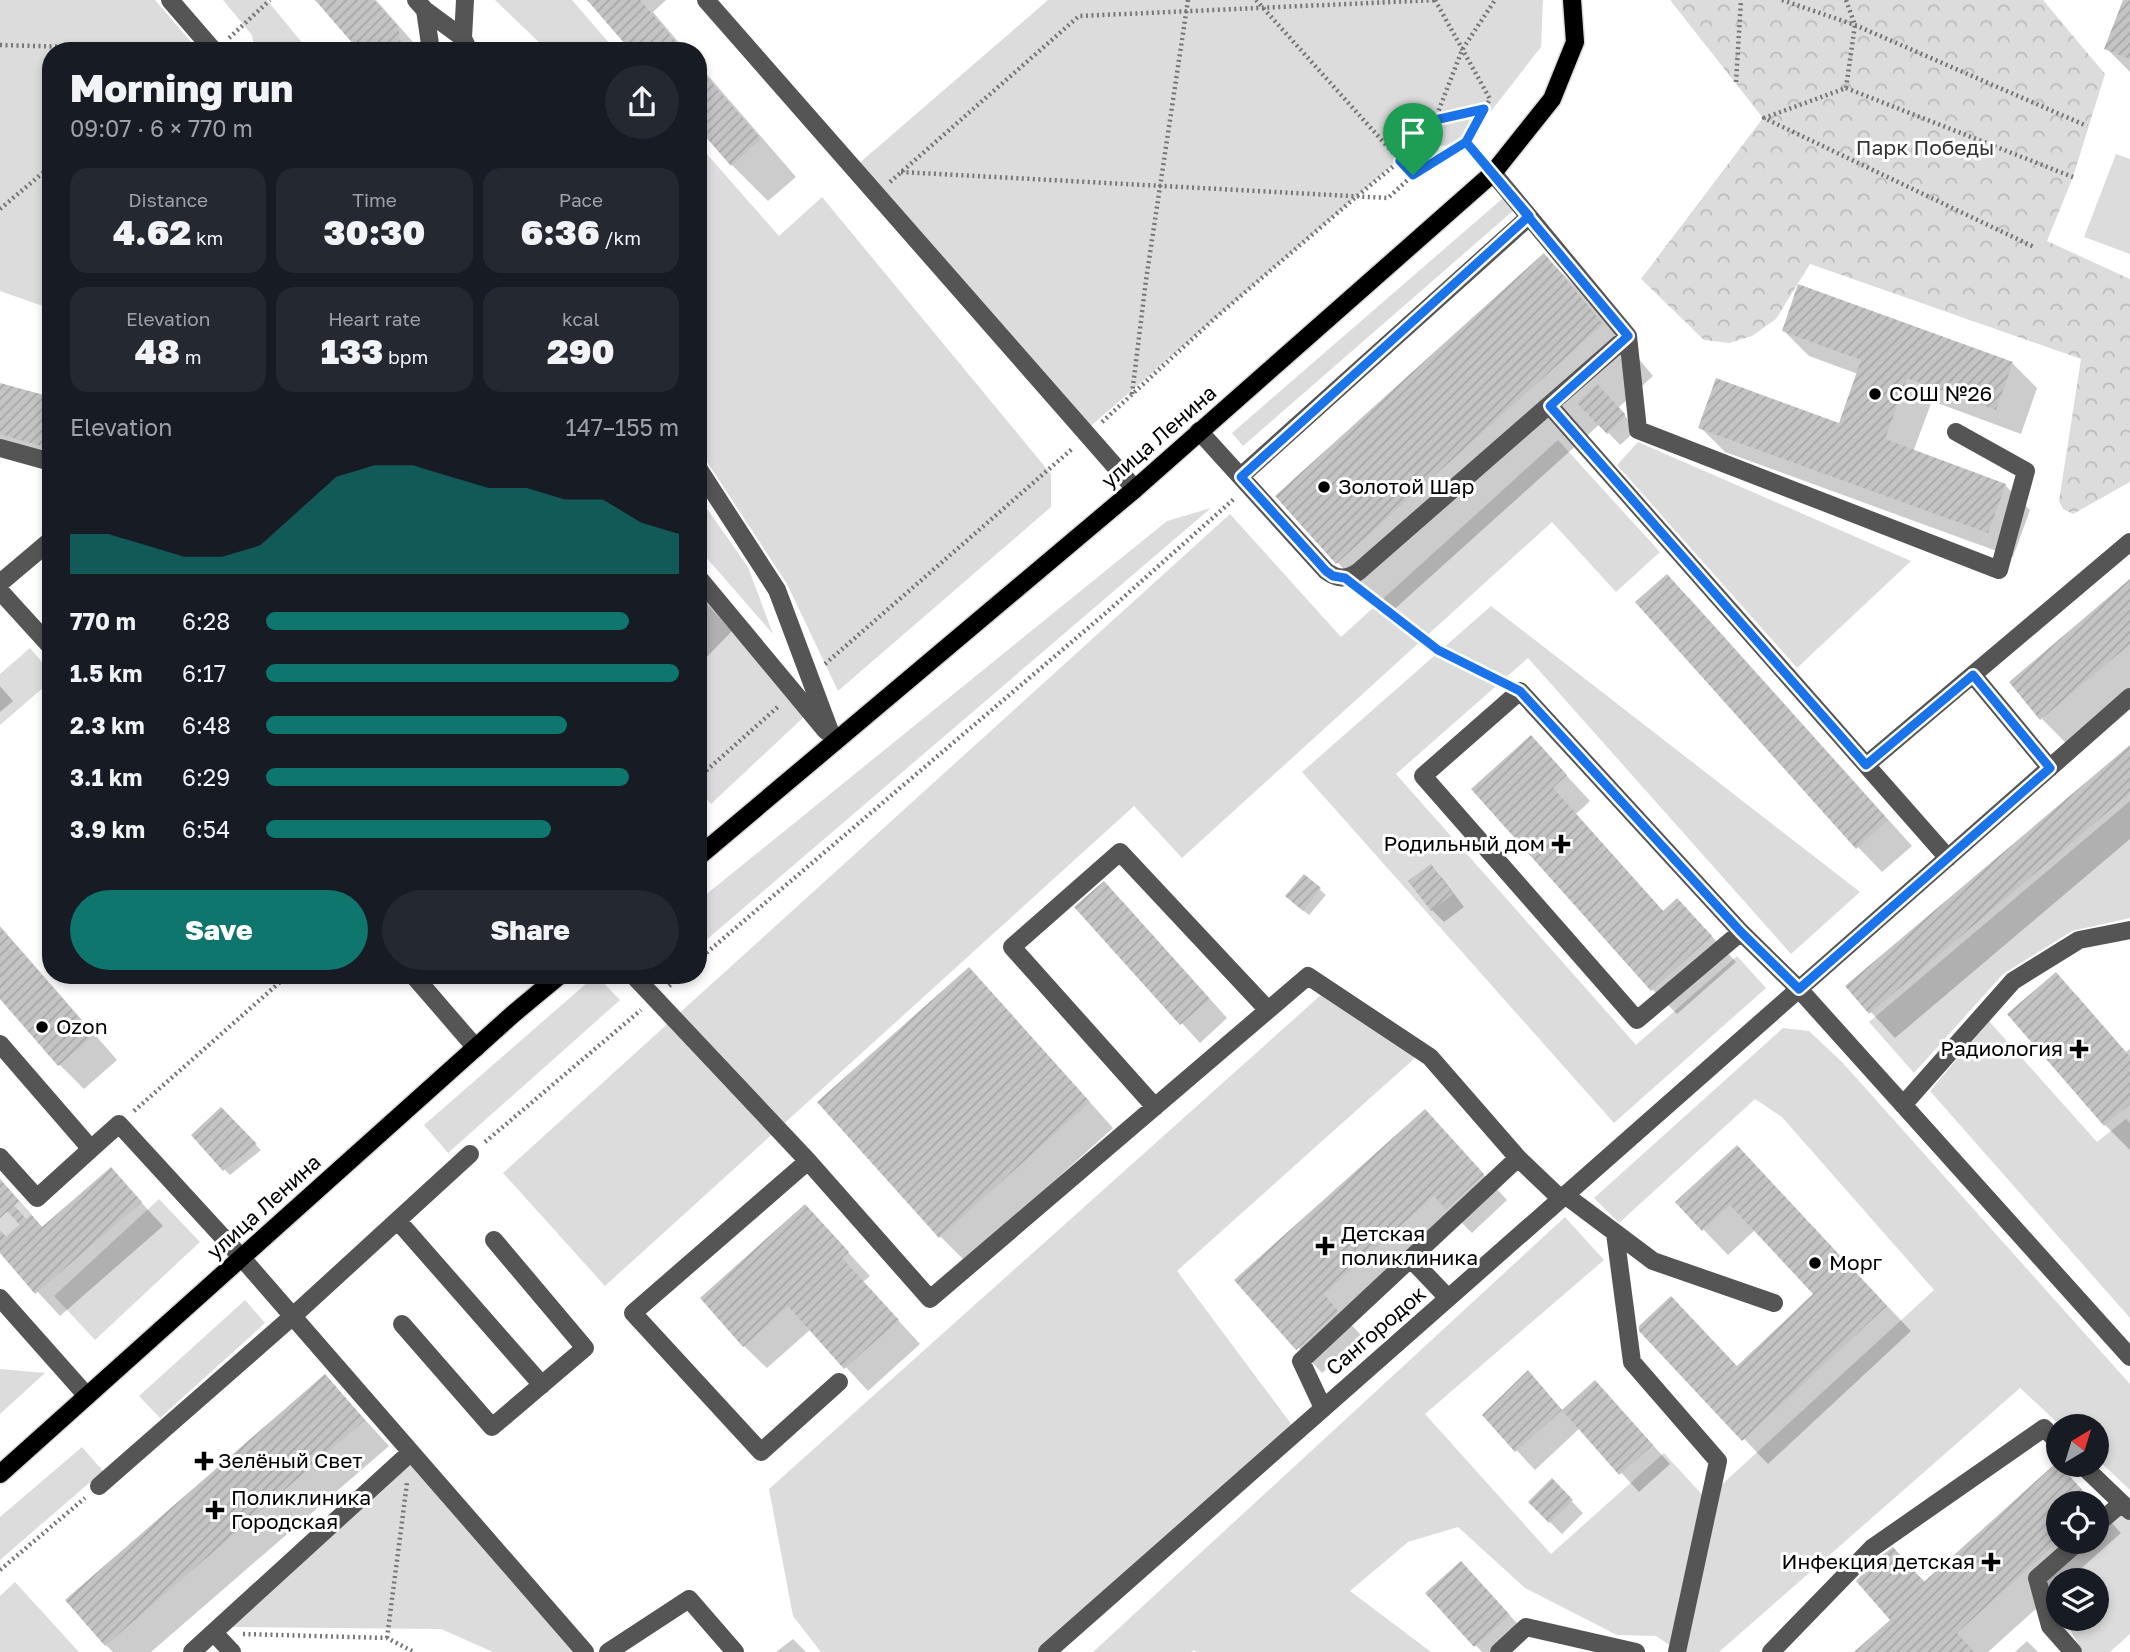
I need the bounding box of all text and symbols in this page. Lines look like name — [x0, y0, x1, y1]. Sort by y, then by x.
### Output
text: Morning run — [70, 65, 293, 110]
button: share — [605, 65, 679, 139]
pin — [1383, 103, 1443, 175]
text: 09:07 · 6 × 770 m — [70, 114, 253, 142]
icon: arrive — [1394, 114, 1432, 152]
park label: Парк Победы — [1856, 134, 1994, 160]
text: Distance — [128, 188, 208, 211]
text: Time — [352, 188, 397, 211]
text: Pace — [559, 188, 603, 211]
text: 4.62 — [113, 211, 191, 253]
text: 30:30 — [324, 211, 425, 253]
text: 6:36 — [521, 211, 600, 253]
text: km — [191, 226, 223, 249]
text: /km — [600, 226, 641, 249]
text: Elevation — [126, 307, 210, 330]
text: Heart rate — [328, 307, 421, 330]
text: kcal — [562, 307, 600, 330]
text: 48 — [135, 330, 180, 372]
text: 133 — [321, 330, 383, 372]
text: 290 — [547, 330, 615, 372]
text: m — [180, 345, 202, 368]
text: bpm — [383, 345, 428, 368]
street label: улица Ленина — [1095, 379, 1221, 493]
place label: СОШ №26 — [1889, 380, 1992, 406]
marker: СОШ №26 — [1867, 386, 1883, 402]
text: Elevation — [70, 413, 172, 441]
text: 147–155 m — [565, 413, 679, 441]
place label: Золотой Шар — [1338, 473, 1474, 499]
marker: Золотой Шар — [1316, 479, 1332, 495]
text: 770 m — [70, 607, 136, 635]
text: 6:28 — [182, 607, 230, 635]
text: 1.5 km — [70, 659, 142, 687]
text: 6:17 — [182, 659, 226, 687]
text: 2.3 km — [70, 711, 145, 739]
text: 6:48 — [182, 711, 231, 739]
text: 3.1 km — [70, 763, 142, 791]
text: 6:29 — [182, 763, 230, 791]
text: 3.9 km — [70, 815, 145, 843]
text: 6:54 — [182, 815, 230, 843]
place label: Родильный дом — [1384, 830, 1545, 856]
marker: Родильный дом — [1551, 834, 1571, 854]
button: Save — [70, 890, 368, 970]
button: Share — [382, 890, 679, 970]
place label: Ozon — [56, 1013, 108, 1039]
marker: Ozon — [34, 1019, 50, 1035]
place label: Радиология — [1940, 1035, 2063, 1061]
marker: Радиология — [2069, 1039, 2089, 1059]
street label: улица Ленина — [201, 1148, 326, 1264]
place label: Детская поликлиника — [1341, 1220, 1478, 1270]
marker: Детская поликлиника — [1315, 1236, 1335, 1256]
place label: Морг — [1829, 1249, 1883, 1275]
marker: Морг — [1807, 1255, 1823, 1271]
street label: Сангородок — [1320, 1280, 1431, 1381]
north arrow — [2046, 1414, 2109, 1477]
map controls — [2046, 1414, 2109, 1631]
place label: Зелёный Свет — [218, 1447, 362, 1473]
marker: Зелёный Свет — [196, 1453, 212, 1469]
place label: Поликлиника Городская — [231, 1484, 371, 1534]
button: locate — [2046, 1491, 2109, 1554]
marker: Поликлиника Городская — [205, 1500, 225, 1520]
place label: Инфекция детская — [1781, 1548, 1975, 1574]
marker: Инфекция детская — [1981, 1552, 2001, 1572]
button: layers — [2046, 1568, 2109, 1631]

